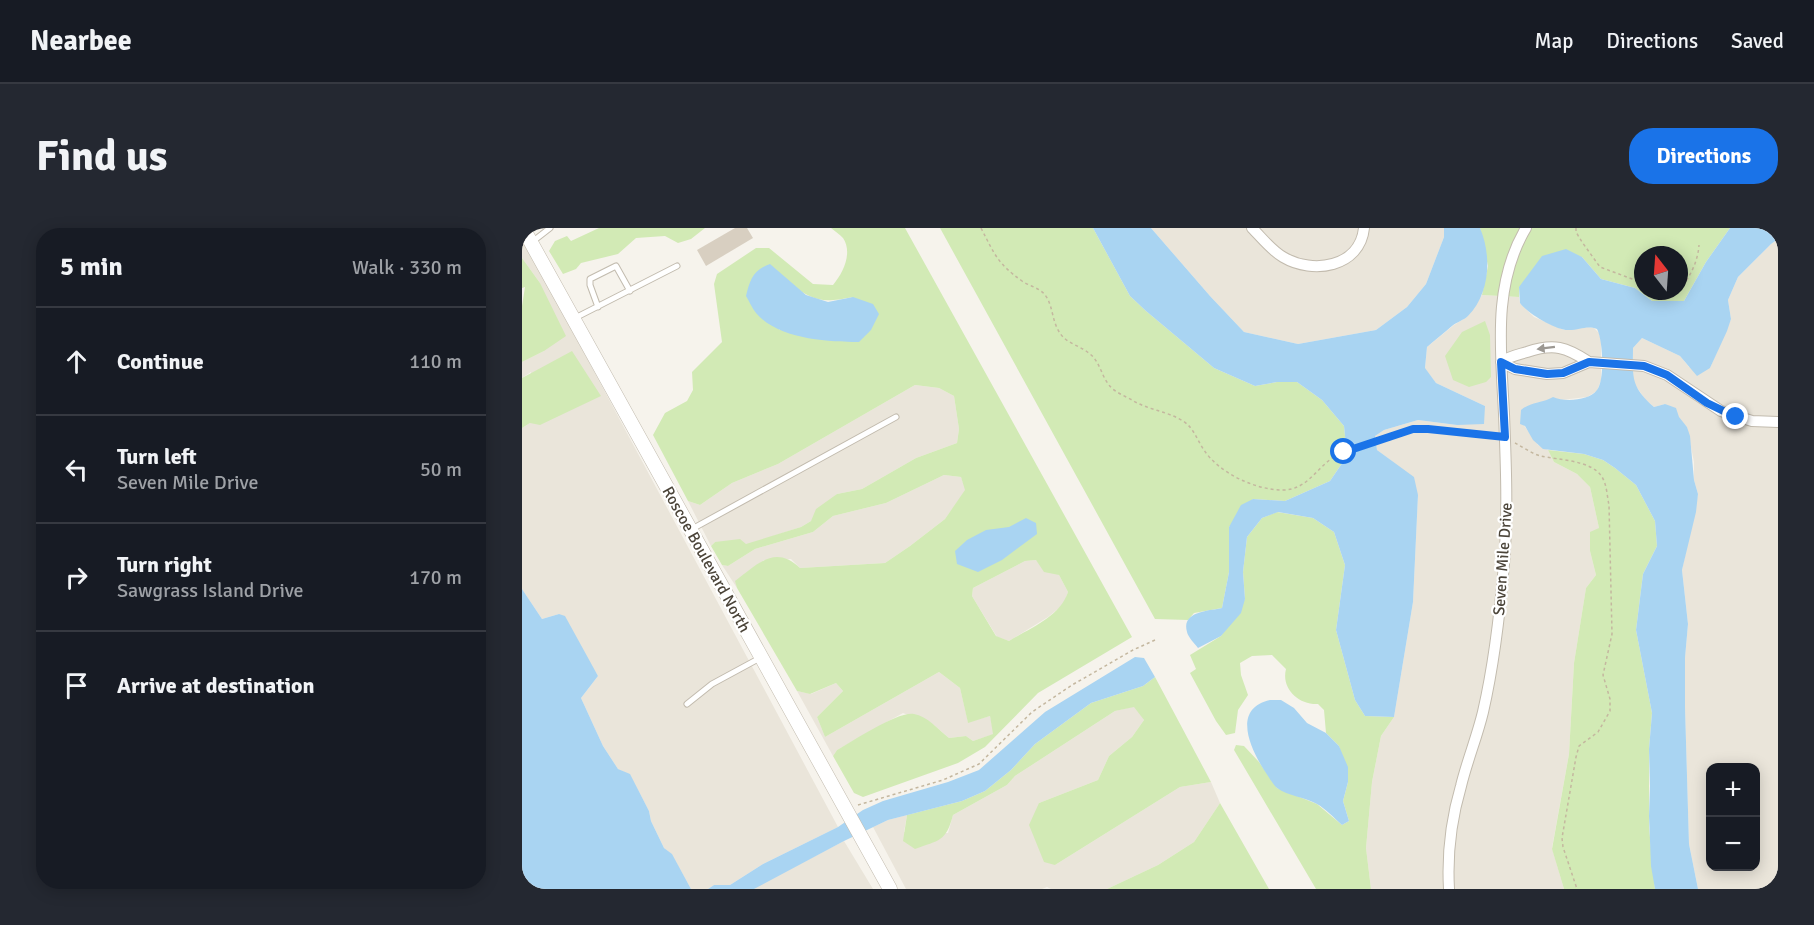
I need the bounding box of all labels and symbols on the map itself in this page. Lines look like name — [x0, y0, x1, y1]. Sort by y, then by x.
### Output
north arrow — [1634, 246, 1688, 300]
one-way arrow — [1536, 343, 1555, 353]
route end — [1722, 403, 1748, 429]
route start — [1330, 438, 1356, 464]
street label: Roscoe Boulevard North — [658, 483, 755, 636]
street label: Seven Mile Drive — [1489, 502, 1517, 616]

